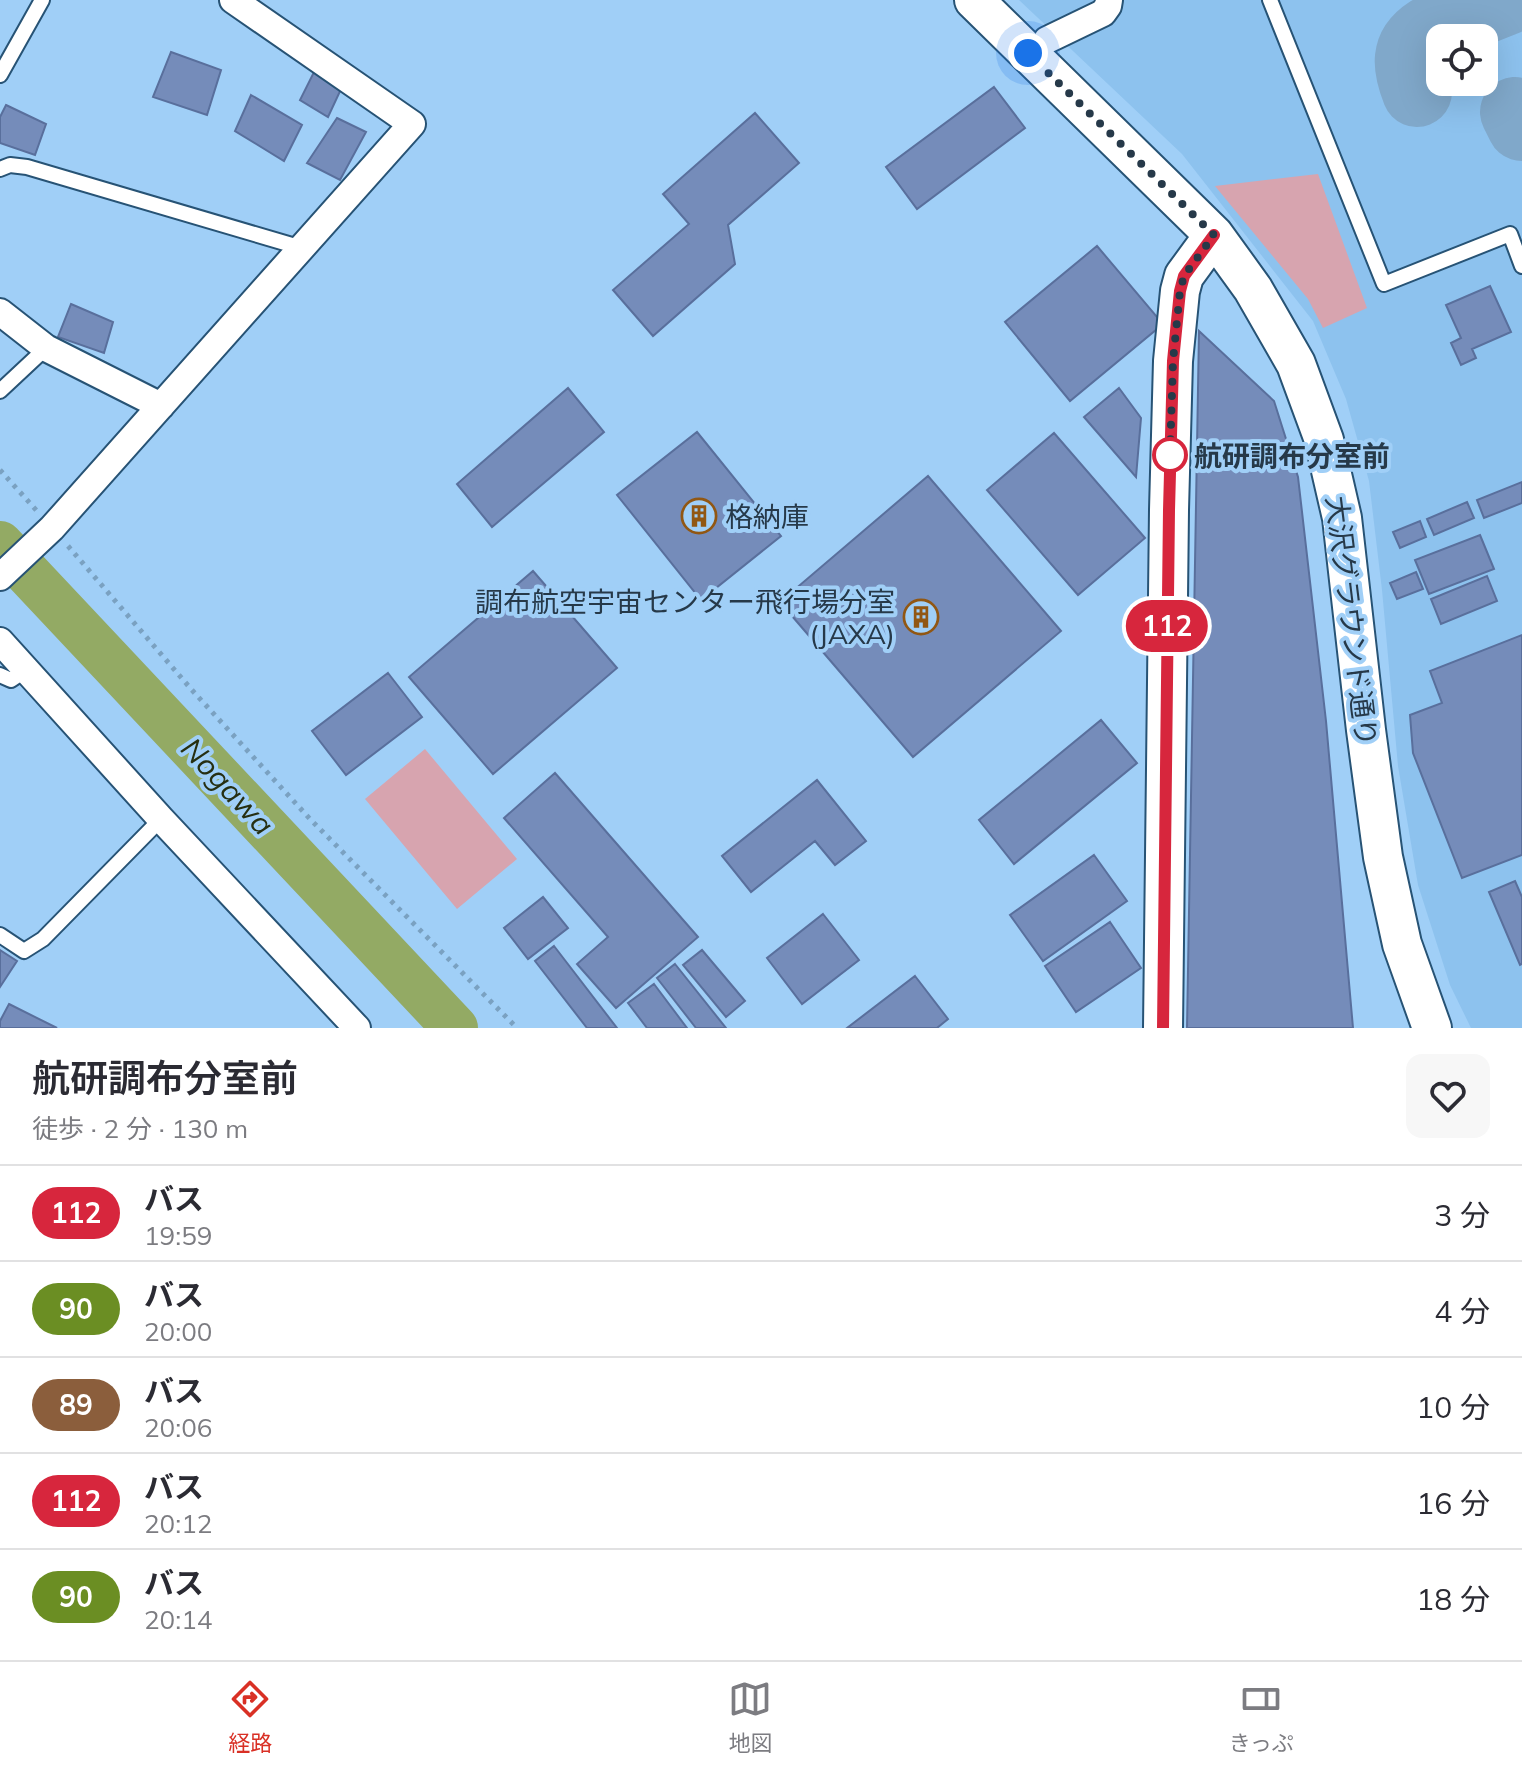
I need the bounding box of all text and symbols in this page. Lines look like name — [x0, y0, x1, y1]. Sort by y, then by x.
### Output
map controls — [1426, 24, 1498, 96]
button: locate — [1426, 24, 1498, 96]
your location — [1008, 33, 1048, 73]
marker: 航研調布分室前 — [1153, 438, 1187, 472]
place label: 航研調布分室前 — [1194, 438, 1390, 473]
street label: 大沢グラウンド通り — [1319, 494, 1385, 748]
building icon: 格納庫 — [680, 497, 718, 535]
place label: 格納庫 — [725, 499, 809, 534]
place label: 調布航空宇宙センター飛行場分室 (JAXA) — [475, 584, 895, 651]
building icon: 調布航空宇宙センター飛行場分室 (JAXA) — [902, 598, 940, 636]
line badge: 112 — [1121, 600, 1213, 652]
text: 112 — [1142, 608, 1192, 643]
water label: Nogawa — [173, 729, 283, 843]
text: 航研調布分室前 — [32, 1054, 298, 1102]
button: heart — [1406, 1054, 1490, 1138]
text: 徒歩 · 2 分 · 130 m — [32, 1112, 248, 1145]
text: バス — [144, 1180, 204, 1218]
text: 112 — [51, 1195, 101, 1230]
text: 3 分 — [1434, 1196, 1490, 1234]
text: 19:59 — [144, 1219, 212, 1252]
text: バス — [144, 1276, 204, 1314]
text: 90 — [59, 1291, 93, 1326]
text: 4 分 — [1434, 1292, 1490, 1330]
text: 20:00 — [144, 1315, 212, 1348]
text: バス — [144, 1372, 204, 1410]
text: 89 — [59, 1387, 93, 1422]
text: 10 分 — [1416, 1388, 1490, 1426]
text: 20:06 — [144, 1411, 212, 1444]
text: バス — [144, 1468, 204, 1506]
text: 112 — [51, 1483, 101, 1518]
text: 16 分 — [1416, 1484, 1490, 1522]
text: 20:12 — [144, 1507, 212, 1540]
text: バス — [144, 1564, 204, 1602]
text: 90 — [59, 1579, 93, 1614]
text: 18 分 — [1416, 1580, 1490, 1618]
text: 20:14 — [144, 1603, 212, 1636]
tab: 経路 — [228, 1677, 272, 1757]
tab: 地図 — [728, 1677, 772, 1757]
tab: きっぷ — [1229, 1677, 1294, 1757]

